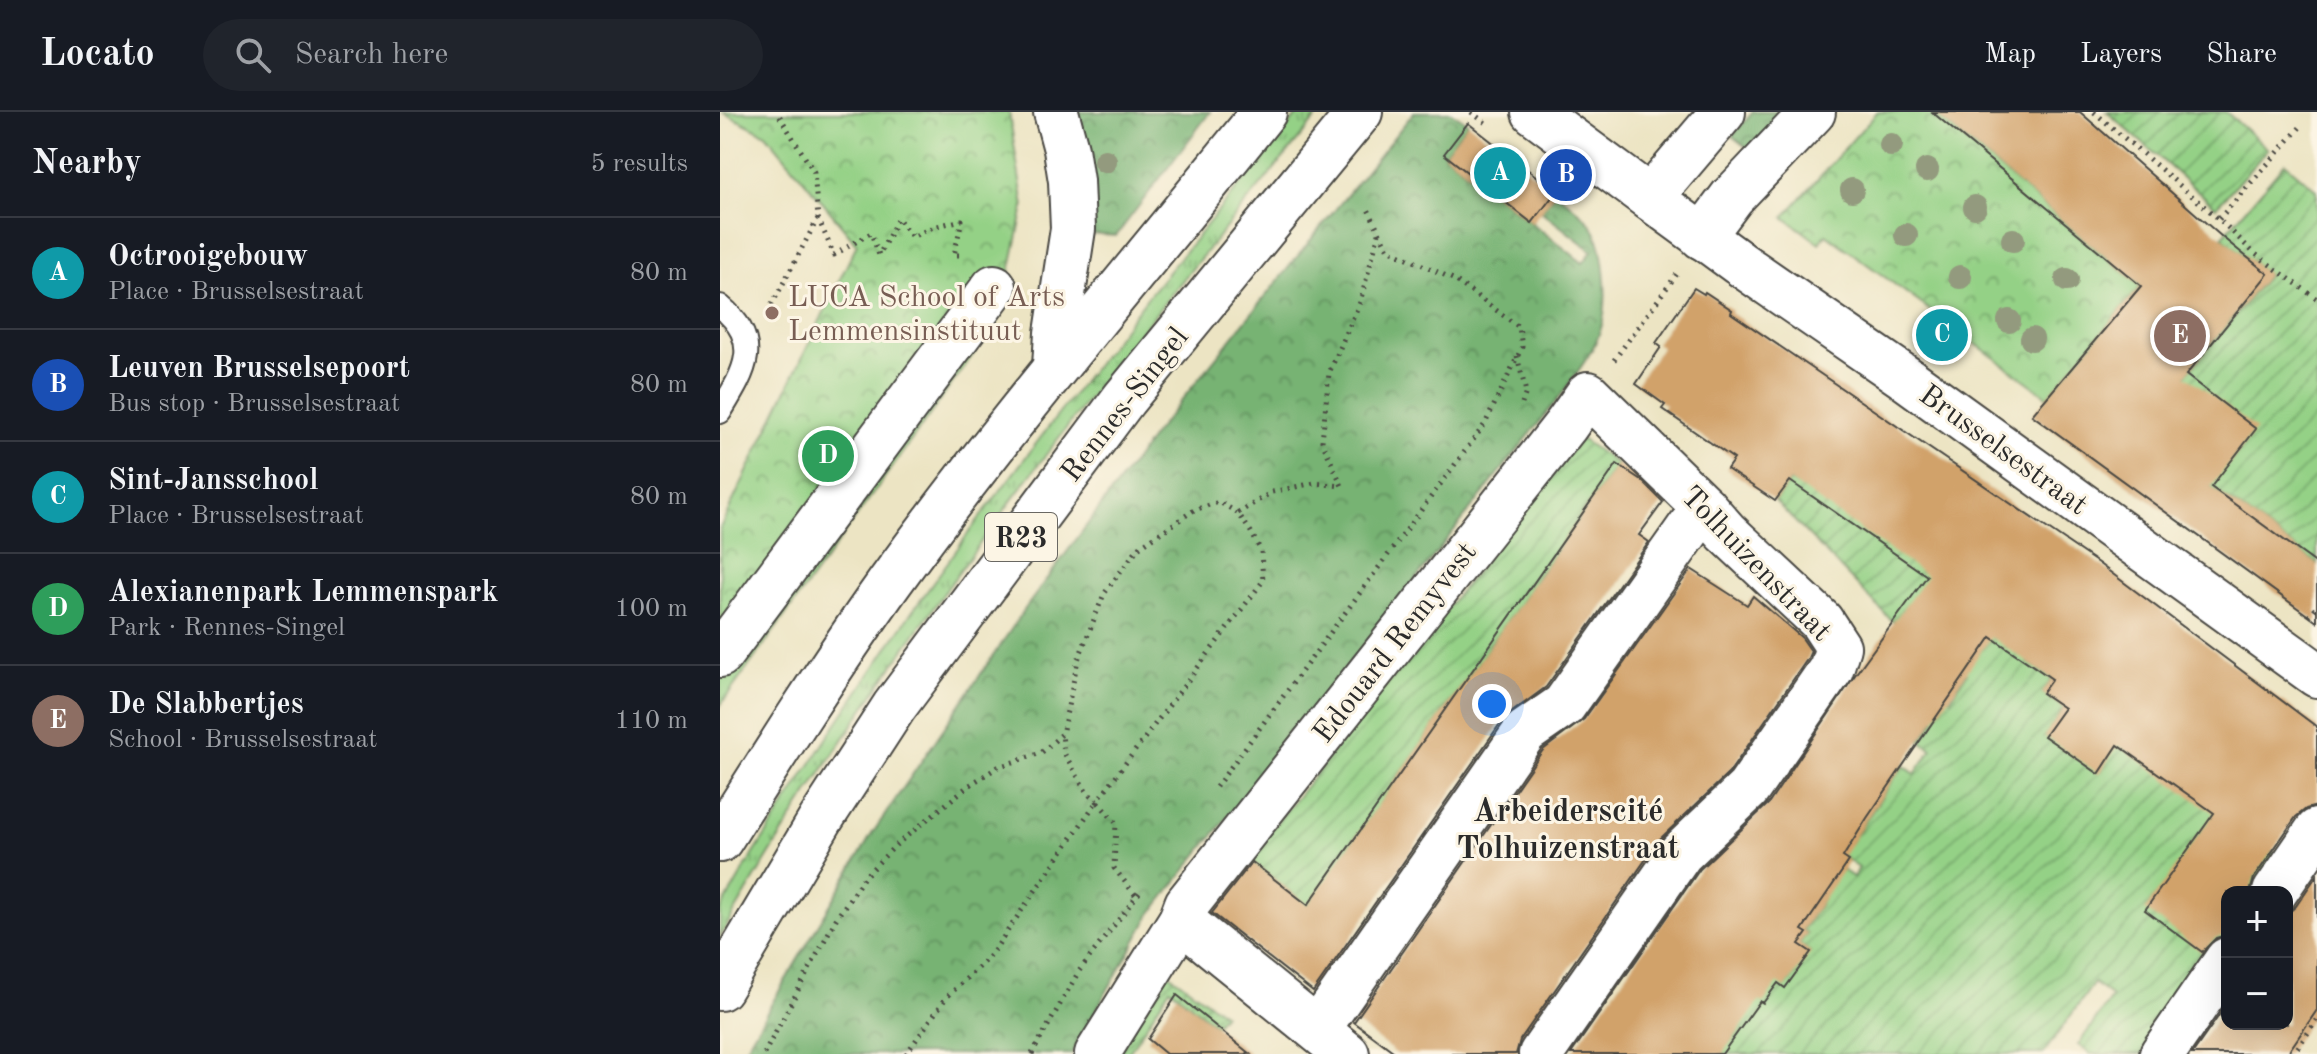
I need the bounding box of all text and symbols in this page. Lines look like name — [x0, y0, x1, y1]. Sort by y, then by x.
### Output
search box — [203, 19, 763, 91]
icon: search — [231, 33, 275, 77]
text: Locato — [40, 36, 155, 74]
text: Search here — [295, 40, 448, 70]
text: Map — [1984, 41, 2036, 69]
text: Layers — [2080, 41, 2162, 69]
text: Share — [2206, 41, 2277, 69]
pin: A — [1474, 143, 1526, 203]
pin: B — [1540, 145, 1592, 205]
text: Nearby — [32, 147, 142, 181]
text: 5 results — [590, 151, 688, 177]
text: Octrooigebouw — [108, 242, 308, 272]
text: A — [48, 260, 68, 286]
text: 80 m — [630, 260, 688, 286]
text: Place · Brusselsestraat — [108, 279, 364, 305]
place label: LUCA School of Arts Lemmensinstituut — [788, 283, 1065, 347]
marker: LUCA School of Arts Lemmensinstituut — [763, 304, 781, 322]
pin: C — [1916, 305, 1968, 365]
pin: E — [2154, 306, 2206, 366]
street label: Rennes-Singel — [1056, 322, 1195, 488]
text: Leuven Brusselsepoort — [108, 354, 410, 384]
text: B — [49, 372, 67, 398]
text: 80 m — [630, 372, 688, 398]
street label: Brusselsestraat — [1913, 380, 2092, 521]
text: Bus stop · Brusselsestraat — [108, 391, 400, 417]
pin: D — [802, 426, 854, 486]
text: Sint-Jansschool — [108, 466, 318, 496]
street label: Tolhuizenstraat — [1675, 481, 1837, 647]
text: C — [49, 484, 67, 510]
text: 80 m — [630, 484, 688, 510]
text: Place · Brusselsestraat — [108, 503, 364, 529]
road number: R23 — [985, 513, 1057, 561]
street label: Edouard Remyvest — [1308, 537, 1483, 749]
text: Alexianenpark Lemmenspark — [108, 578, 498, 608]
text: D — [48, 596, 68, 622]
text: 100 m — [615, 596, 688, 622]
text: Park · Rennes-Singel — [108, 615, 345, 641]
your location — [1472, 684, 1512, 724]
text: De Slabbertjes — [108, 690, 304, 720]
text: E — [49, 708, 67, 734]
text: 110 m — [615, 708, 688, 734]
text: School · Brusselsestraat — [108, 727, 377, 753]
district label: Arbeiderscité Tolhuizenstraat — [1457, 797, 1679, 866]
map controls — [2221, 886, 2293, 1030]
button: + — [2221, 886, 2293, 958]
button: − — [2221, 958, 2293, 1030]

